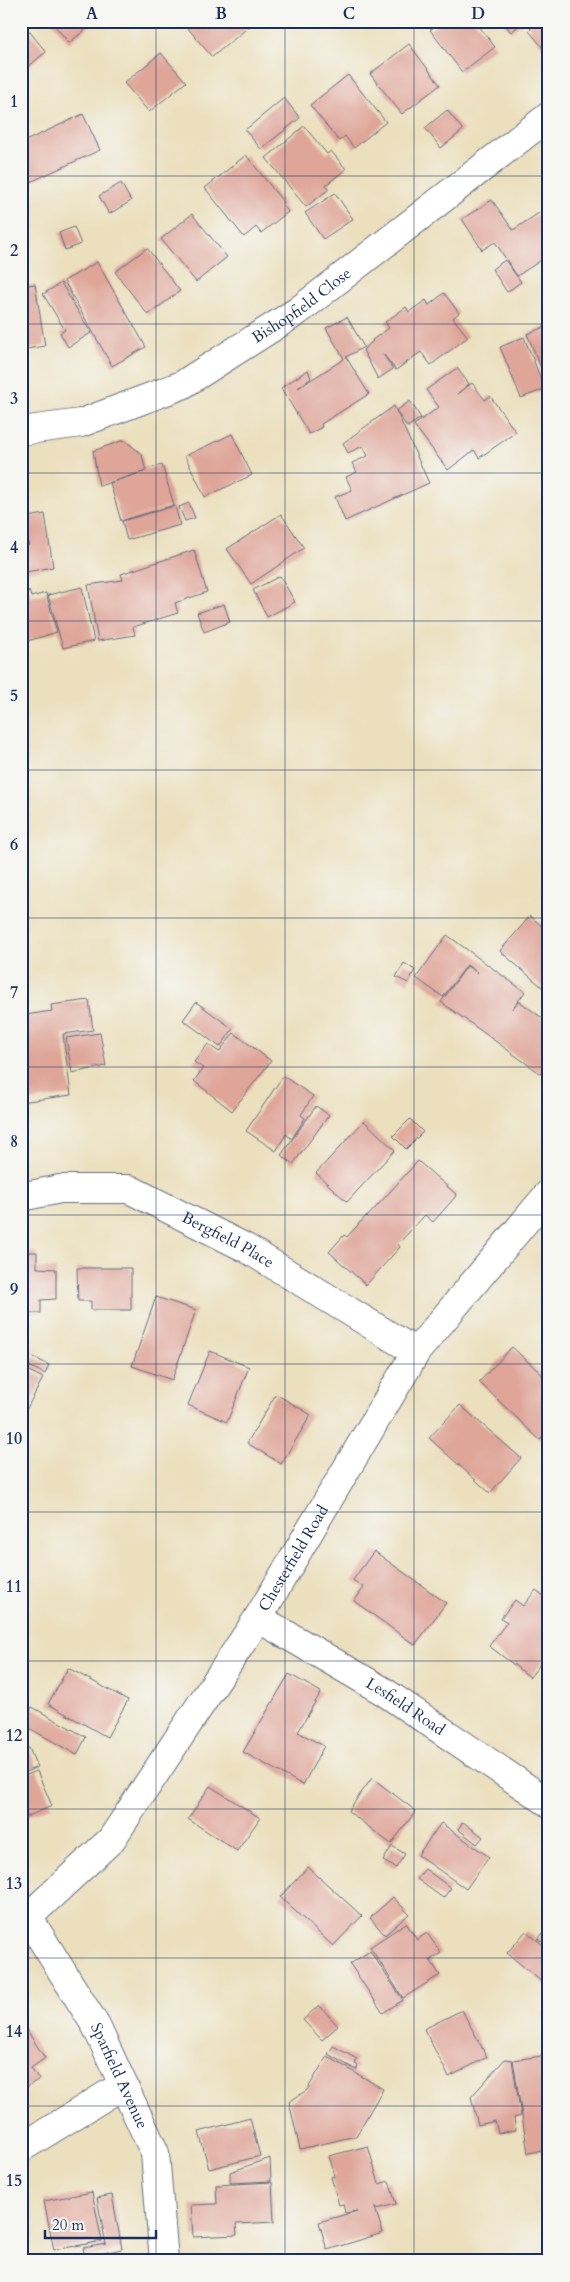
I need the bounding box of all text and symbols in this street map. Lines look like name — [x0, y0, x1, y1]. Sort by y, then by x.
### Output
text: A — [86, 3, 98, 25]
text: B — [215, 3, 227, 25]
text: C — [343, 3, 355, 25]
text: D — [471, 3, 485, 25]
text: 1 — [10, 91, 18, 113]
text: 2 — [10, 240, 18, 262]
street label: Bishopfield Close — [248, 263, 356, 349]
text: 3 — [10, 388, 18, 410]
text: 4 — [10, 537, 18, 559]
text: 5 — [10, 685, 18, 707]
text: 6 — [10, 834, 18, 856]
text: 7 — [10, 982, 18, 1004]
text: 8 — [10, 1131, 18, 1153]
street label: Bergfield Place — [178, 1206, 278, 1273]
text: 9 — [10, 1279, 18, 1301]
text: 10 — [6, 1428, 22, 1450]
street label: Chesterfield Road — [253, 1501, 334, 1616]
text: 11 — [6, 1576, 22, 1598]
street label: Lesfield Road — [362, 1672, 450, 1741]
text: 12 — [6, 1725, 22, 1747]
text: 13 — [6, 1873, 22, 1895]
street label: Sparfield Avenue — [85, 2019, 153, 2132]
text: 14 — [6, 2021, 22, 2043]
text: 15 — [6, 2170, 22, 2192]
scale bar — [45, 2207, 156, 2239]
text: 20 m — [52, 2215, 84, 2235]

